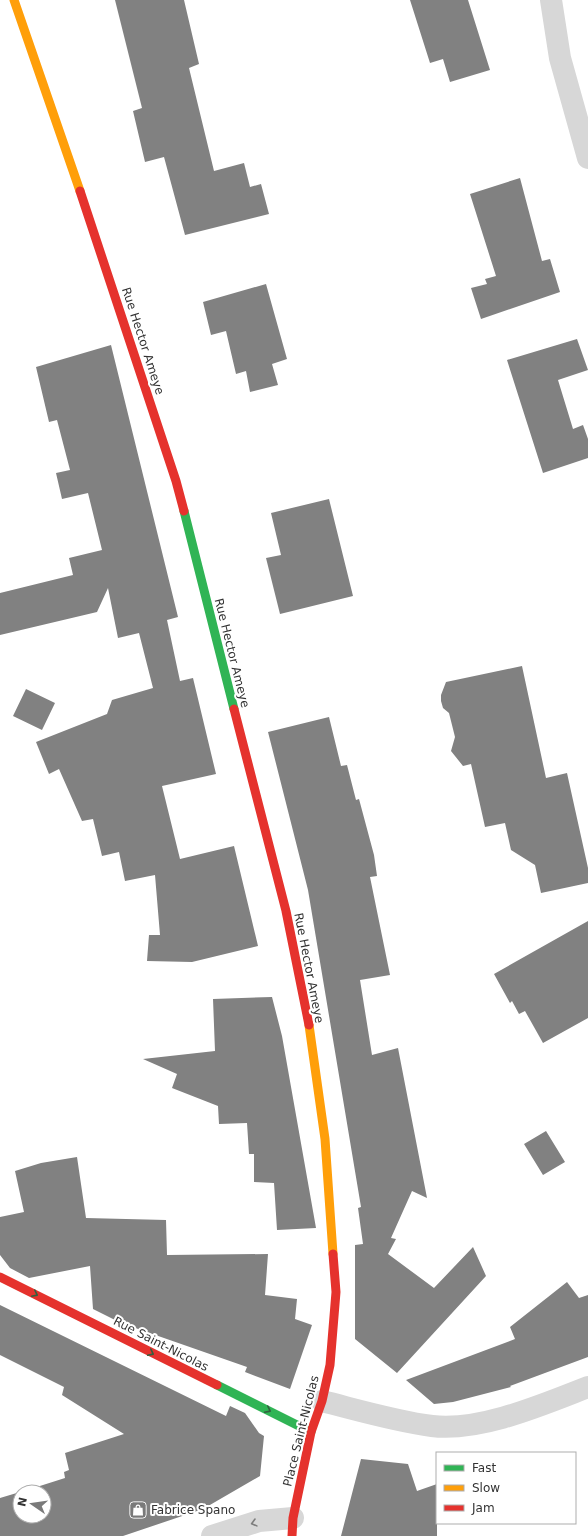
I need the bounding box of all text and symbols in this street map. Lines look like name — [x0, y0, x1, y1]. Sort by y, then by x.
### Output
street label: Rue Hector Ameye — [119, 285, 167, 397]
street label: Rue Hector Ameye — [212, 597, 252, 709]
street label: Rue Hector Ameye — [291, 912, 327, 1024]
one-way arrow — [31, 1290, 38, 1297]
street label: Rue Saint-Nicolas — [111, 1314, 211, 1374]
one-way arrow — [147, 1348, 154, 1356]
street label: Place Saint-Nicolas — [280, 1374, 322, 1488]
one-way arrow — [263, 1406, 271, 1413]
legend — [436, 1452, 576, 1524]
text: Fast — [472, 1461, 496, 1475]
text: Slow — [472, 1481, 500, 1495]
north arrow — [12, 1484, 52, 1524]
text: N — [15, 1496, 30, 1508]
shop icon: Fabrice Spano — [128, 1500, 148, 1520]
text: Jam — [471, 1501, 495, 1515]
place label: Fabrice Spano — [151, 1503, 235, 1517]
one-way arrow — [251, 1518, 258, 1527]

